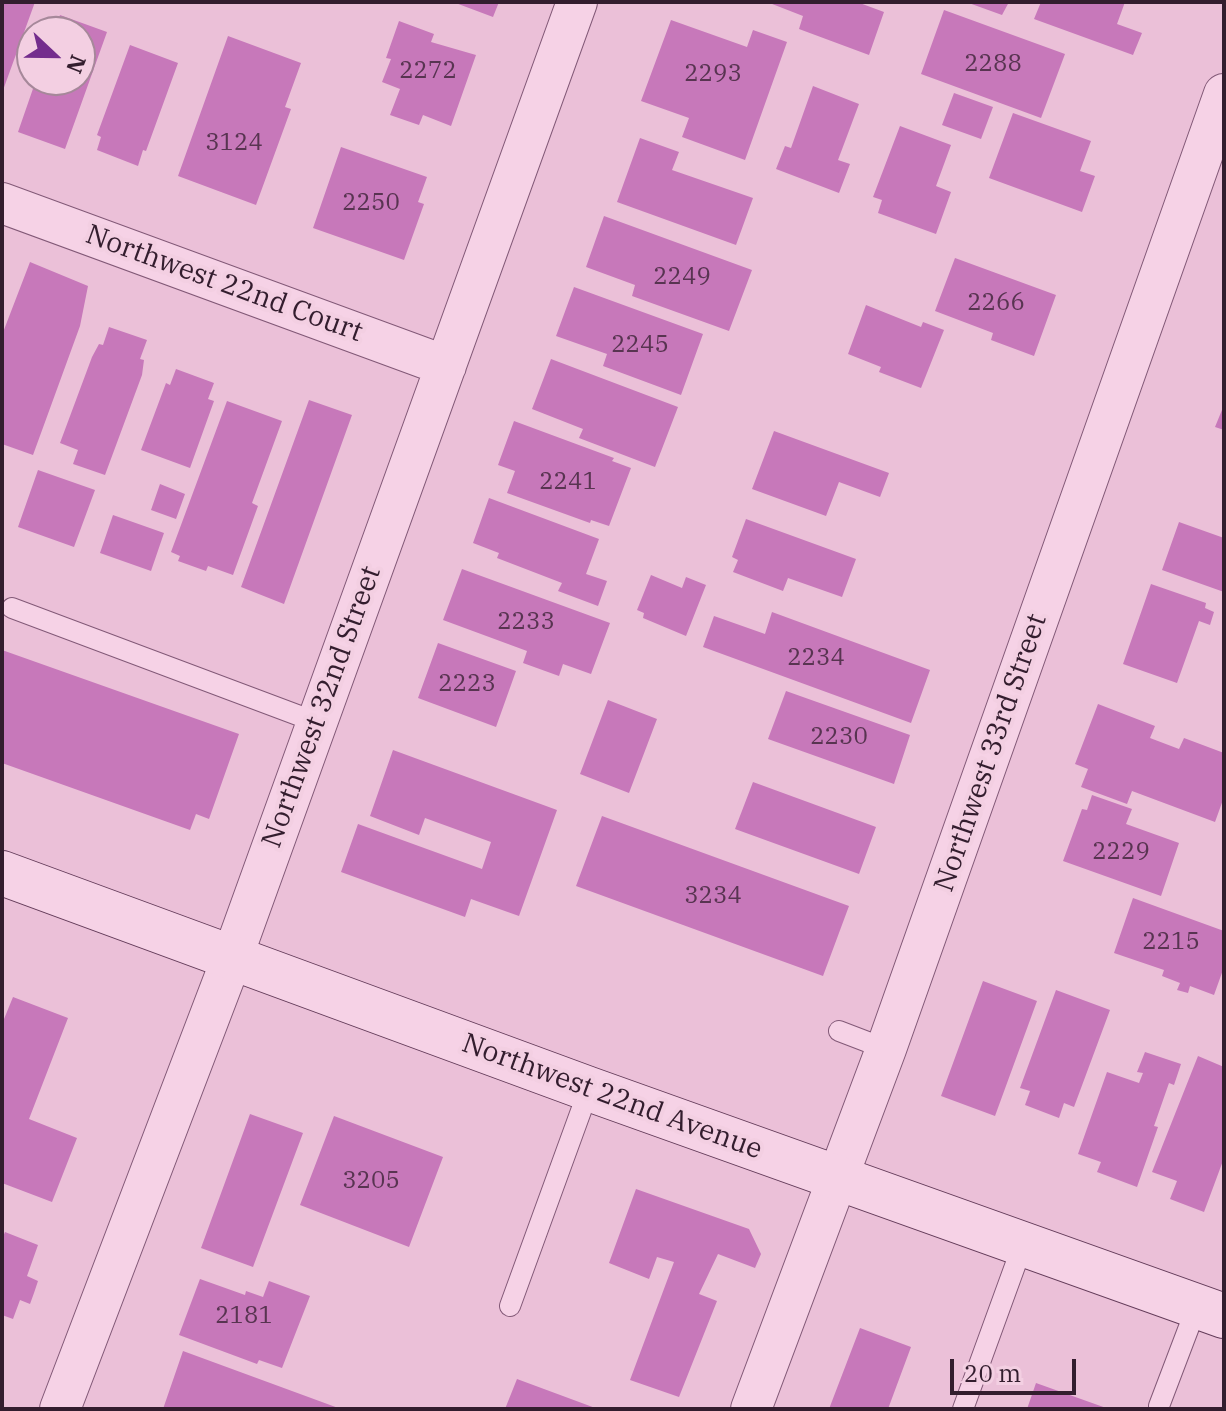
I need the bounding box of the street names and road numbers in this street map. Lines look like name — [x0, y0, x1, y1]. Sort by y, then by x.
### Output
street label: Northwest 22nd Court — [81, 218, 367, 350]
street label: Northwest 32nd Street — [255, 562, 389, 852]
street label: Northwest 33rd Street — [928, 610, 1054, 896]
street label: Northwest 22nd Avenue — [457, 1027, 767, 1167]

